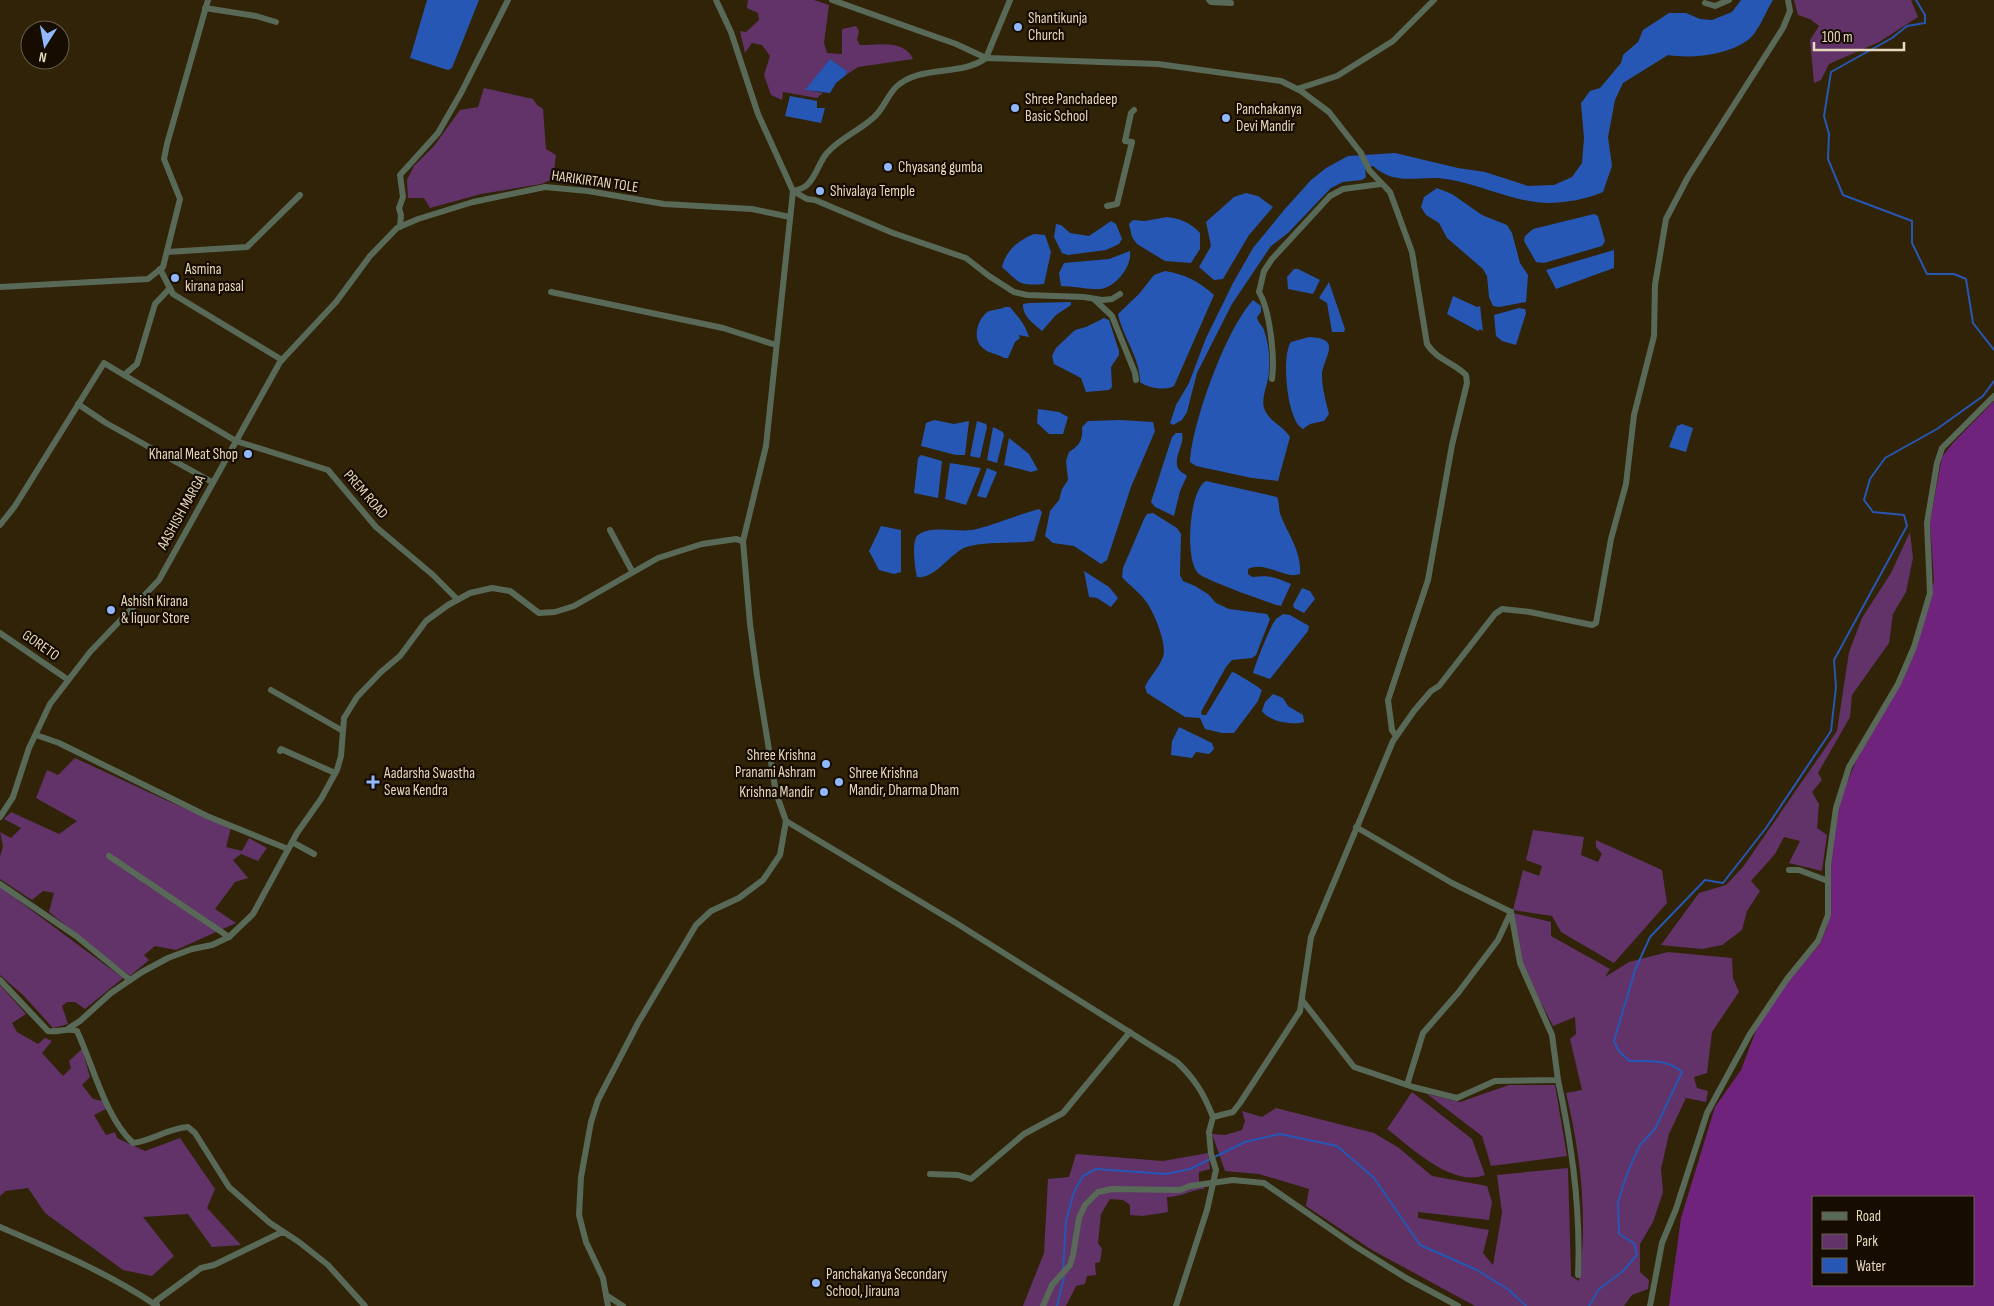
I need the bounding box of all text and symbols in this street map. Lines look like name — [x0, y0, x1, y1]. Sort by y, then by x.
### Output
place label: Shantikunja Church — [1028, 9, 1088, 45]
north arrow — [20, 20, 70, 70]
scale bar — [1814, 20, 1904, 52]
marker: Shantikunja Church — [1012, 21, 1024, 33]
text: 100 m — [1822, 28, 1853, 47]
text: N — [37, 48, 48, 66]
place label: Shree Panchadeep Basic School — [1025, 90, 1117, 126]
place label: Panchakanya Devi Mandir — [1236, 100, 1302, 136]
marker: Shree Panchadeep Basic School — [1009, 102, 1021, 114]
marker: Panchakanya Devi Mandir — [1220, 112, 1232, 124]
place label: Chyasang gumba — [898, 158, 983, 177]
marker: Chyasang gumba — [882, 161, 894, 173]
street label: HARIKIRTAN TOLE — [550, 166, 640, 197]
place label: Shivalaya Temple — [830, 182, 915, 201]
marker: Shivalaya Temple — [814, 185, 826, 197]
place label: Asmina kirana pasal — [184, 260, 244, 296]
marker: Asmina kirana pasal — [169, 272, 181, 284]
place label: Khanal Meat Shop — [149, 445, 238, 464]
marker: Khanal Meat Shop — [242, 448, 254, 460]
street label: PREM ROAD — [339, 466, 392, 523]
street label: AASHISH MARGA — [153, 471, 210, 554]
place label: Ashish Kirana & liquor Store — [120, 592, 189, 628]
marker: Ashish Kirana & liquor Store — [105, 604, 117, 616]
street label: GORETO — [18, 626, 63, 665]
place label: Shree Krishna Pranami Ashram — [735, 746, 816, 782]
marker: Shree Krishna Pranami Ashram — [820, 758, 832, 770]
place label: Aadarsha Swastha Sewa Kendra — [383, 764, 475, 800]
place label: Shree Krishna Mandir, Dharma Dham — [849, 764, 959, 800]
marker: Aadarsha Swastha Sewa Kendra — [366, 775, 380, 789]
marker: Shree Krishna Mandir, Dharma Dham — [833, 776, 845, 788]
place label: Krishna Mandir — [739, 783, 815, 802]
marker: Krishna Mandir — [818, 786, 830, 798]
legend — [1812, 1196, 1974, 1286]
text: Road — [1856, 1207, 1881, 1226]
text: Park — [1856, 1232, 1878, 1251]
text: Water — [1856, 1257, 1887, 1276]
place label: Panchakanya Secondary School, Jirauna — [826, 1265, 948, 1301]
marker: Panchakanya Secondary School, Jirauna — [810, 1277, 822, 1289]

